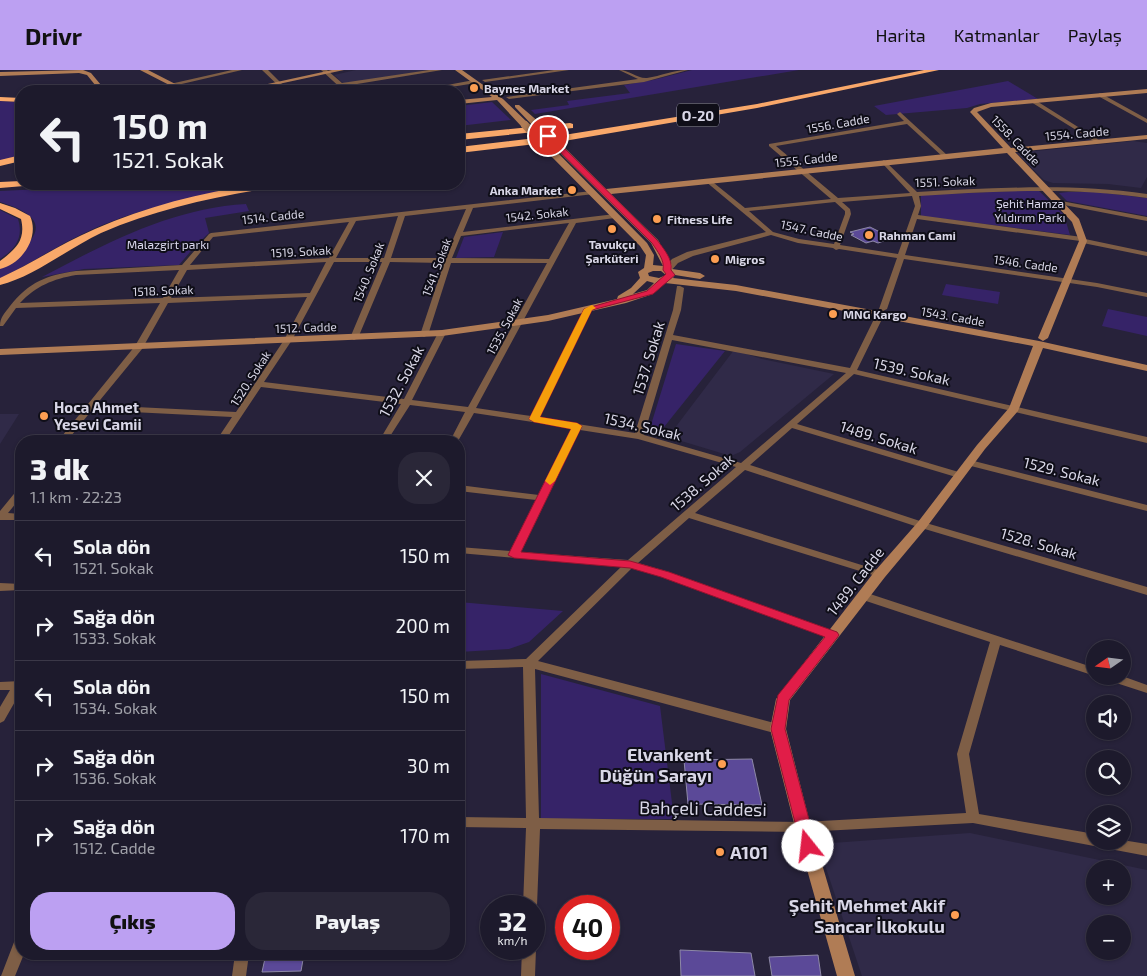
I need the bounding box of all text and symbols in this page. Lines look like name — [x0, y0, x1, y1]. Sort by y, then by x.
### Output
text: Drivr — [25, 21, 82, 50]
text: Harita — [875, 24, 926, 46]
text: Katmanlar — [954, 24, 1040, 46]
text: Paylaş — [1068, 24, 1122, 46]
place label: Baynes Market — [484, 81, 569, 96]
marker: Baynes Market — [468, 82, 480, 94]
text: 150 m — [113, 104, 208, 146]
road number: O-20 — [677, 104, 719, 126]
icon: left — [30, 105, 95, 170]
street label: 1556. Cadde — [805, 111, 871, 135]
street label: 1558. Cadde — [989, 112, 1043, 168]
pin — [527, 115, 569, 157]
icon: arrive — [534, 122, 562, 150]
street label: 1554. Cadde — [1044, 123, 1110, 143]
text: 1521. Sokak — [113, 146, 224, 172]
street label: 1555. Cadde — [774, 149, 838, 169]
street label: 1551. Sokak — [915, 173, 975, 189]
place label: Anka Market — [490, 183, 562, 197]
marker: Anka Market — [566, 184, 578, 196]
park label: Şehit Hamza Yıldırım Parkı — [994, 196, 1066, 224]
street label: 1542. Sokak — [505, 204, 569, 224]
street label: 1514. Cadde — [241, 206, 305, 226]
place label: Fitness Life — [667, 212, 733, 226]
marker: Fitness Life — [651, 213, 663, 225]
street label: 1547. Cadde — [780, 217, 844, 243]
marker: Tavukçu Şarküteri — [606, 223, 618, 235]
place label: Rahman Cami — [879, 228, 956, 242]
marker: Rahman Cami — [863, 229, 875, 241]
street label: 1541. Sokak — [419, 236, 453, 298]
park label: Malazgirt parkı — [127, 237, 209, 251]
place label: Tavukçu Şarküteri — [586, 237, 638, 266]
street label: 1540. Sokak — [350, 240, 386, 304]
street label: 1519. Sokak — [270, 242, 332, 260]
place label: Migros — [725, 252, 765, 266]
street label: 1546. Cadde — [993, 252, 1059, 274]
marker: Migros — [709, 253, 721, 265]
street label: 1518. Sokak — [132, 282, 194, 298]
street label: 1535. Sokak — [483, 295, 525, 357]
street label: 1543. Cadde — [920, 304, 986, 328]
place label: MNG Kargo — [843, 307, 907, 321]
marker: MNG Kargo — [827, 308, 839, 320]
street label: 1537. Sokak — [628, 318, 668, 397]
street label: 1512. Cadde — [275, 319, 337, 335]
street label: 1532. Sokak — [375, 342, 427, 420]
street label: 1520. Sokak — [227, 348, 273, 408]
street label: 1539. Sokak — [872, 353, 952, 389]
place label: Hoca Ahmet Yesevi Camii — [54, 398, 142, 433]
street label: 1534. Sokak — [603, 408, 684, 444]
marker: Hoca Ahmet Yesevi Camii — [38, 410, 50, 422]
street label: 1489. Sokak — [838, 417, 920, 457]
street label: 1538. Sokak — [666, 449, 738, 515]
text: 3 dk — [30, 450, 89, 486]
button: close — [398, 452, 450, 504]
street label: 1529. Sokak — [1022, 453, 1102, 489]
text: 1.1 km · 22:23 — [30, 487, 122, 506]
street label: 1528. Sokak — [999, 523, 1080, 563]
text: Sola dön — [73, 535, 150, 558]
icon: left — [30, 542, 58, 570]
street label: 1489. Cadde — [823, 543, 887, 619]
text: 150 m — [400, 544, 450, 567]
text: 1521. Sokak — [73, 558, 154, 577]
text: Sağa dön — [73, 605, 155, 628]
icon: right — [30, 612, 58, 640]
text: 200 m — [396, 614, 450, 637]
text: 1533. Sokak — [73, 628, 156, 647]
north arrow — [1086, 640, 1131, 685]
map controls — [1086, 640, 1131, 960]
text: Sola dön — [73, 675, 150, 698]
icon: left — [30, 682, 58, 710]
text: 150 m — [400, 684, 450, 707]
button: sound — [1086, 695, 1131, 740]
text: 1534. Sokak — [73, 698, 157, 717]
place label: Elvankent Düğün Sarayı — [599, 743, 713, 786]
text: Sağa dön — [73, 745, 155, 768]
button: search — [1086, 750, 1131, 795]
icon: right — [30, 752, 58, 780]
text: 30 m — [407, 754, 450, 777]
marker: Elvankent Düğün Sarayı — [716, 758, 728, 770]
text: 1536. Sokak — [73, 768, 156, 787]
street label: Bahçeli Caddesi — [639, 796, 767, 821]
button: layers — [1086, 805, 1131, 850]
text: Sağa dön — [73, 815, 155, 838]
position arrow — [781, 819, 833, 871]
icon: right — [30, 822, 58, 850]
text: 170 m — [400, 824, 450, 847]
text: 1512. Cadde — [73, 838, 155, 857]
place label: A101 — [730, 841, 768, 863]
marker: A101 — [714, 846, 726, 858]
button: + — [1086, 860, 1131, 905]
button: Çıkış — [30, 892, 235, 950]
button: Paylaş — [245, 892, 450, 950]
place label: Şehit Mehmet Akif Sancar İlkokulu — [789, 894, 946, 937]
speed limit sign: 40 — [555, 895, 620, 960]
text: 32 — [498, 906, 527, 936]
marker: Şehit Mehmet Akif Sancar İlkokulu — [949, 909, 961, 921]
button: − — [1086, 915, 1131, 960]
text: km/h — [498, 933, 527, 947]

